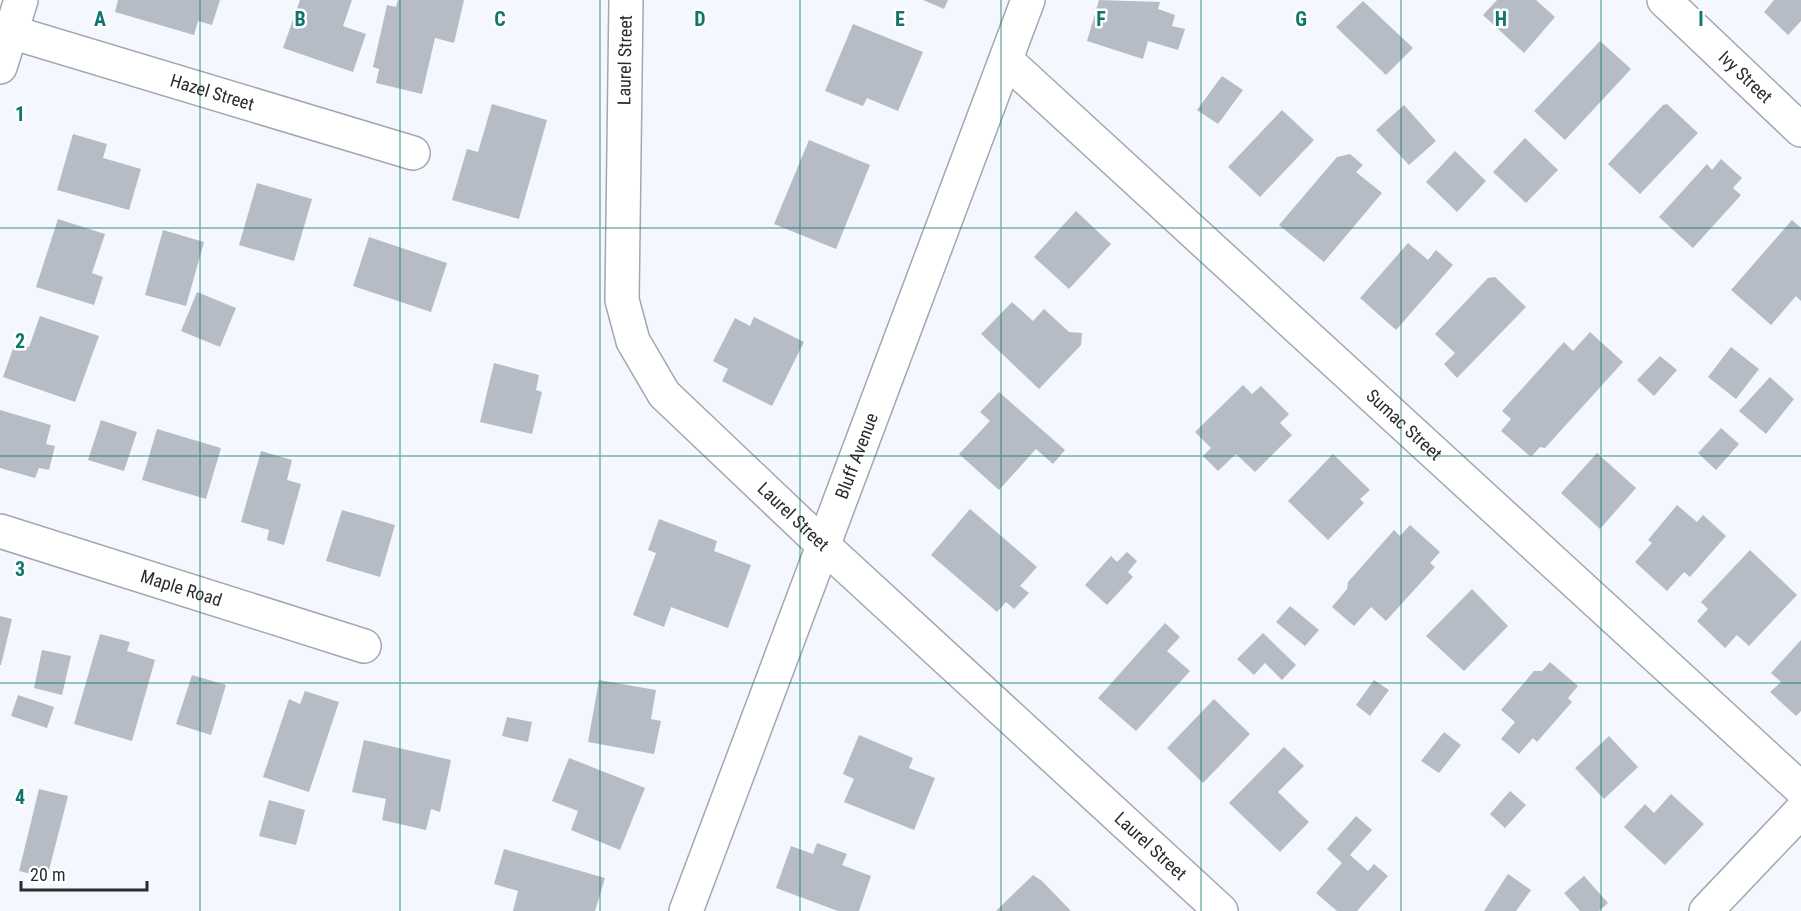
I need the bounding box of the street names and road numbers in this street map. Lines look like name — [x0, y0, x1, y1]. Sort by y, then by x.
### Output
street label: Laurel Street — [613, 15, 636, 105]
street label: Ivy Street — [1714, 46, 1777, 107]
street label: Hazel Street — [168, 70, 257, 115]
street label: Sumac Street — [1362, 385, 1446, 464]
street label: Bluff Avenue — [831, 410, 882, 502]
street label: Laurel Street — [754, 478, 833, 555]
street label: Maple Road — [138, 565, 225, 610]
street label: Laurel Street — [1110, 808, 1191, 884]

